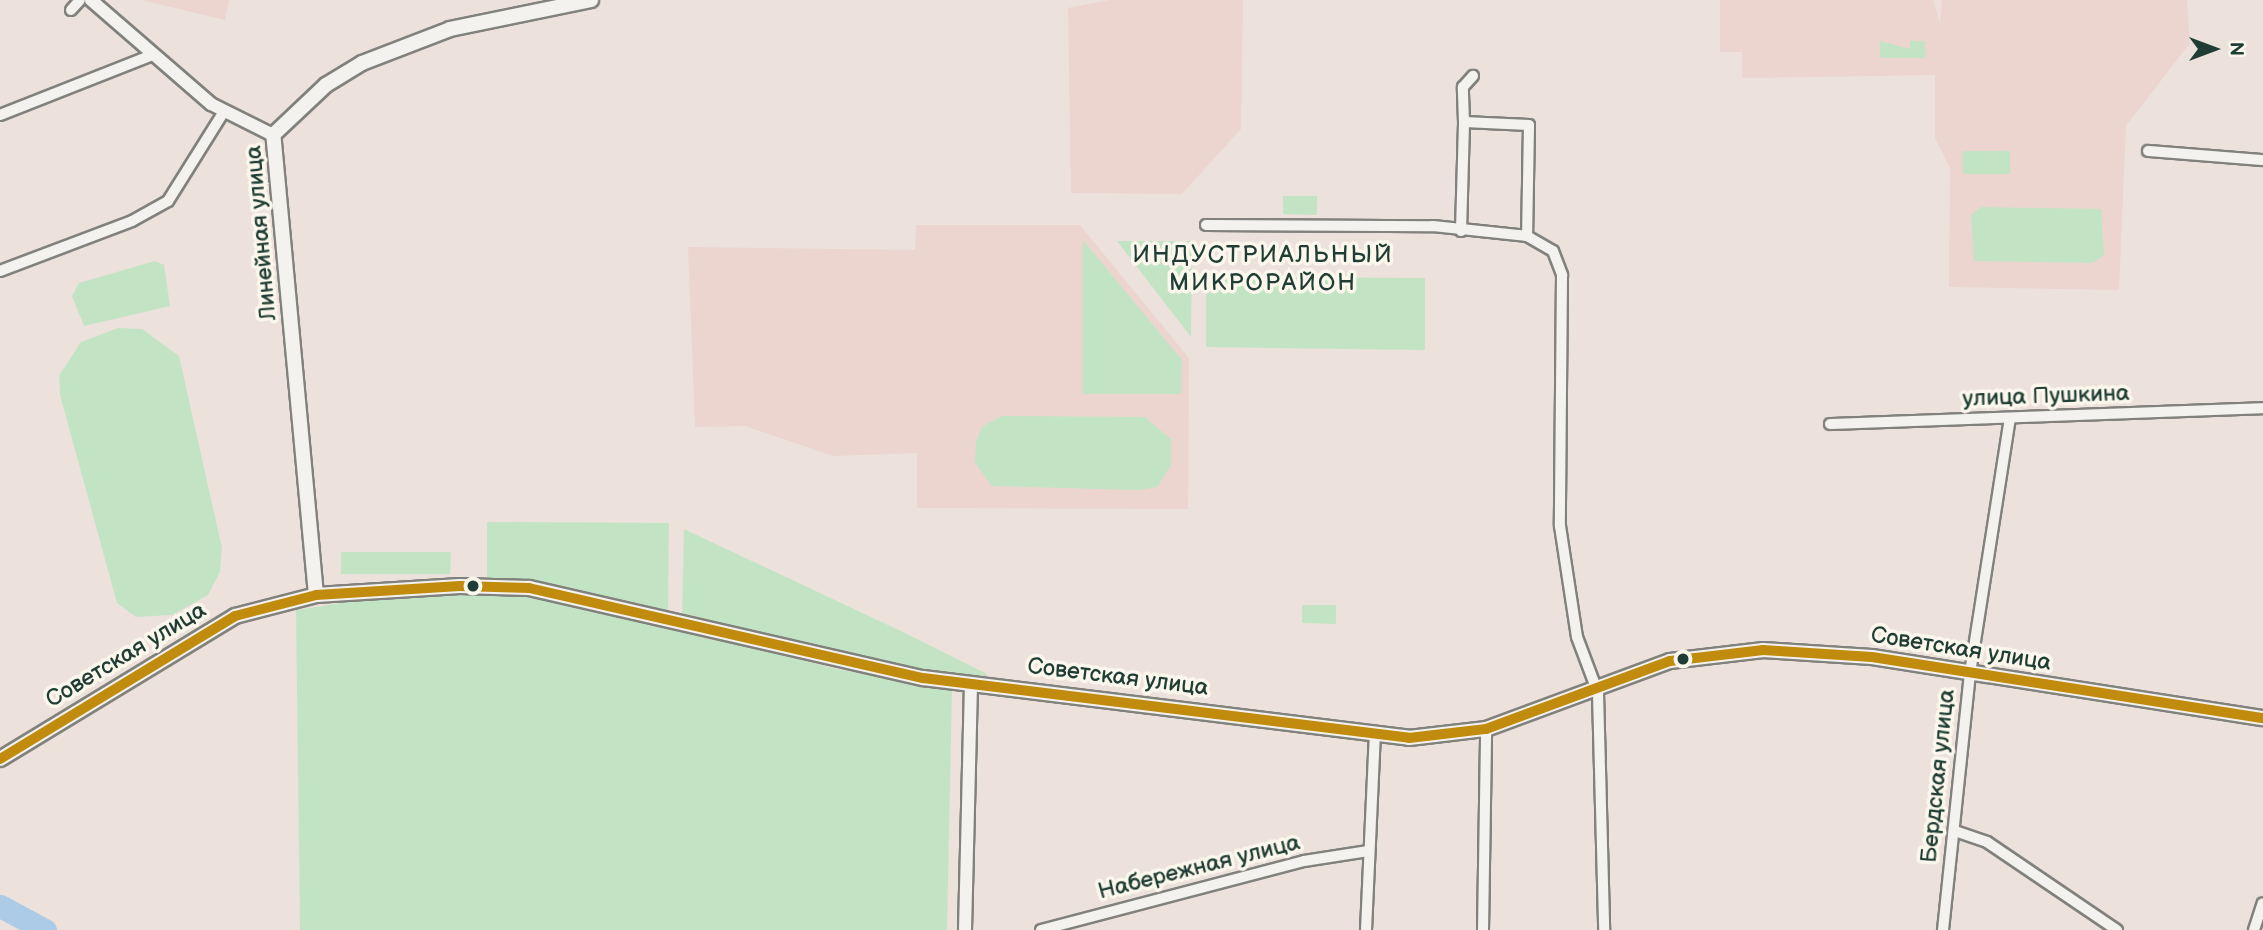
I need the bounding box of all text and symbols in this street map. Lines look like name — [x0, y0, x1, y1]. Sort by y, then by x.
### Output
north arrow — [2179, 14, 2249, 84]
text: N — [2224, 42, 2247, 56]
street label: Линейная улица — [240, 144, 282, 322]
district label: ИНДУСТРИАЛЬНЫЙ МИКРОРАЙОН — [1134, 241, 1392, 297]
street label: улица Пушкина — [1962, 379, 2130, 413]
unlabelled marker — [466, 579, 480, 593]
street label: Советская улица — [41, 596, 211, 714]
street label: Советская улица — [1869, 621, 2053, 677]
street label: Советская улица — [1026, 652, 1210, 702]
unlabelled marker — [1676, 652, 1690, 666]
street label: Бердская улица — [1915, 688, 1961, 864]
street label: Набережная улица — [1095, 829, 1303, 905]

